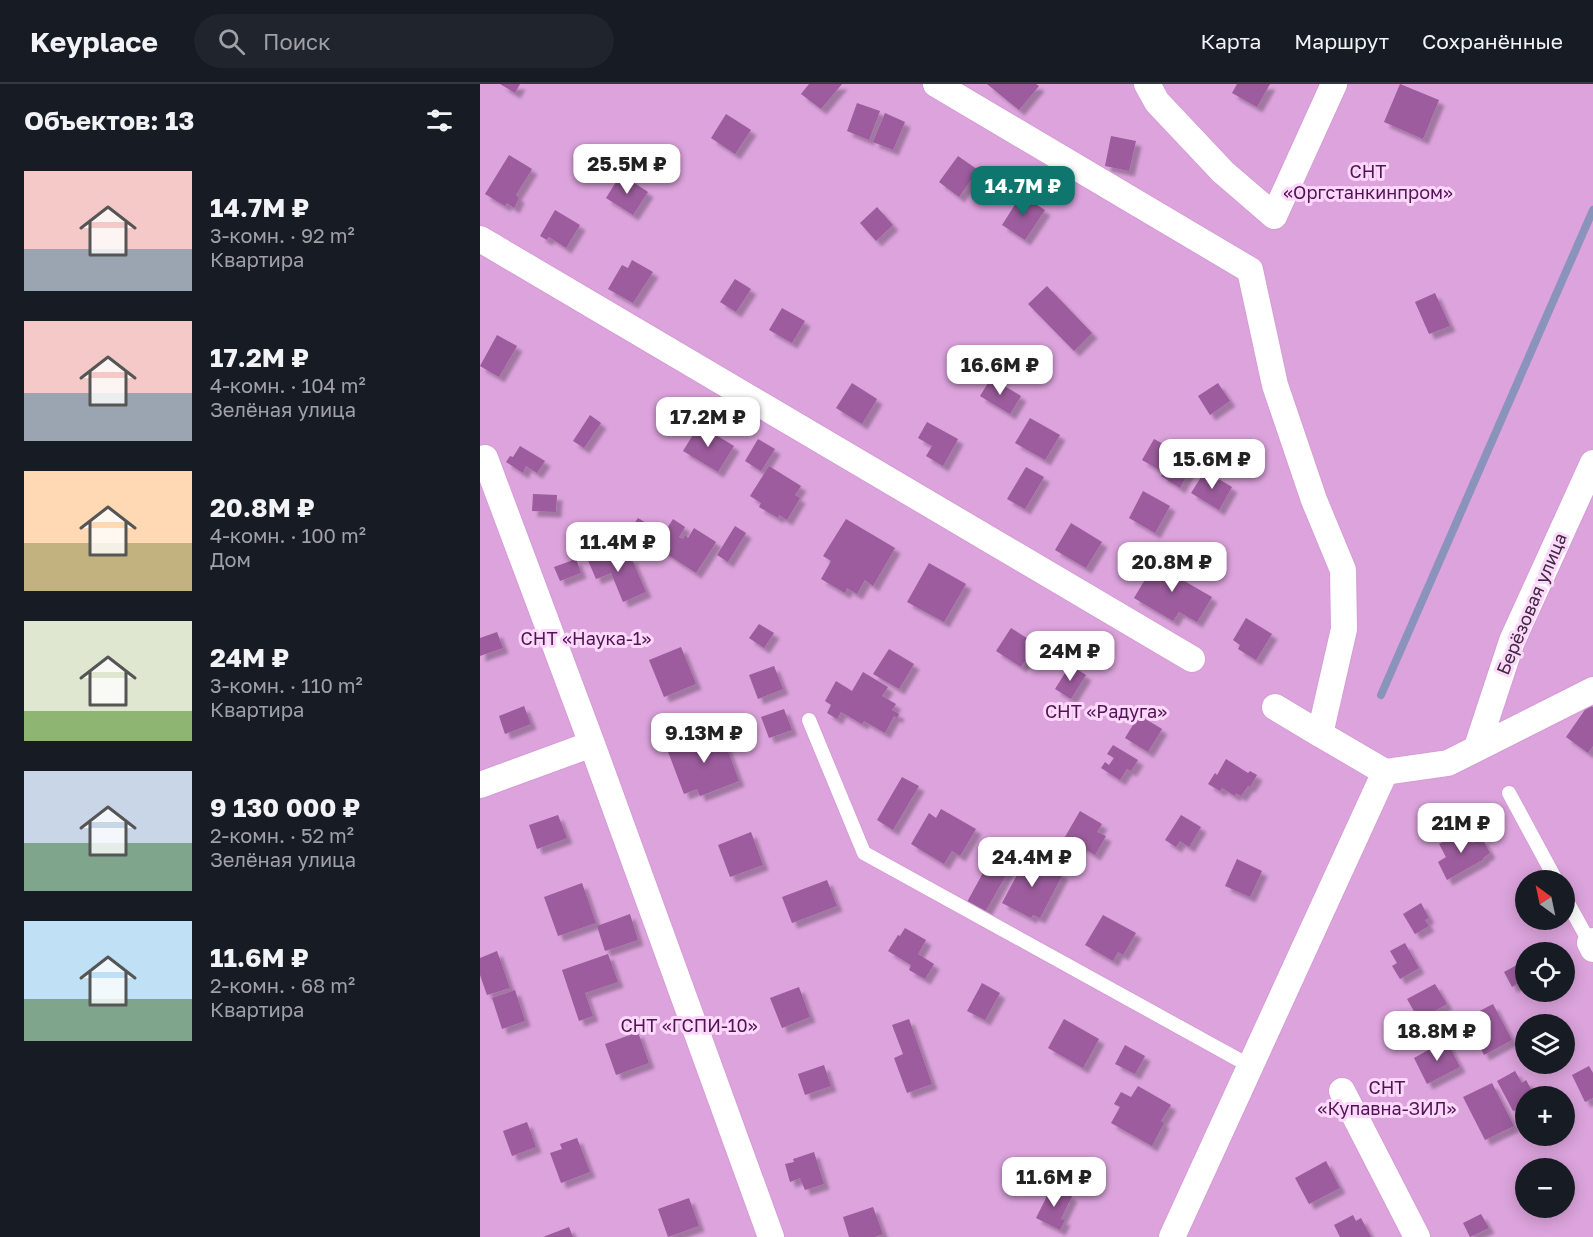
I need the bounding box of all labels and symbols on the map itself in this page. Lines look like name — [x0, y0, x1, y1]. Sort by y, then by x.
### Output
pin: 25.5M ₽ — [572, 144, 682, 195]
park label: СНТ «Оргстанкинпром» — [1283, 160, 1453, 203]
pin: 14.7M ₽ — [968, 166, 1078, 217]
pin: 16.6M ₽ — [945, 345, 1055, 396]
pin: 17.2M ₽ — [653, 397, 763, 448]
pin: 15.6M ₽ — [1157, 439, 1267, 490]
pin: 11.4M ₽ — [563, 522, 673, 573]
street label: Берёзовая улица — [1491, 529, 1571, 678]
pin: 20.8M ₽ — [1117, 542, 1227, 593]
park label: СНТ «Наука-1» — [521, 627, 652, 649]
pin: 24M ₽ — [1028, 631, 1112, 682]
park label: СНТ «Радуга» — [1045, 700, 1167, 722]
pin: 9.13M ₽ — [649, 713, 759, 764]
pin: 21M ₽ — [1419, 803, 1503, 854]
pin: 24.4M ₽ — [977, 837, 1087, 888]
north arrow — [1515, 870, 1575, 930]
pin: 18.8M ₽ — [1382, 1011, 1492, 1062]
park label: СНТ «ГСПИ-10» — [620, 1014, 758, 1036]
park label: СНТ «Купавна-ЗИЛ» — [1318, 1076, 1457, 1119]
pin: 11.6M ₽ — [999, 1157, 1109, 1208]

